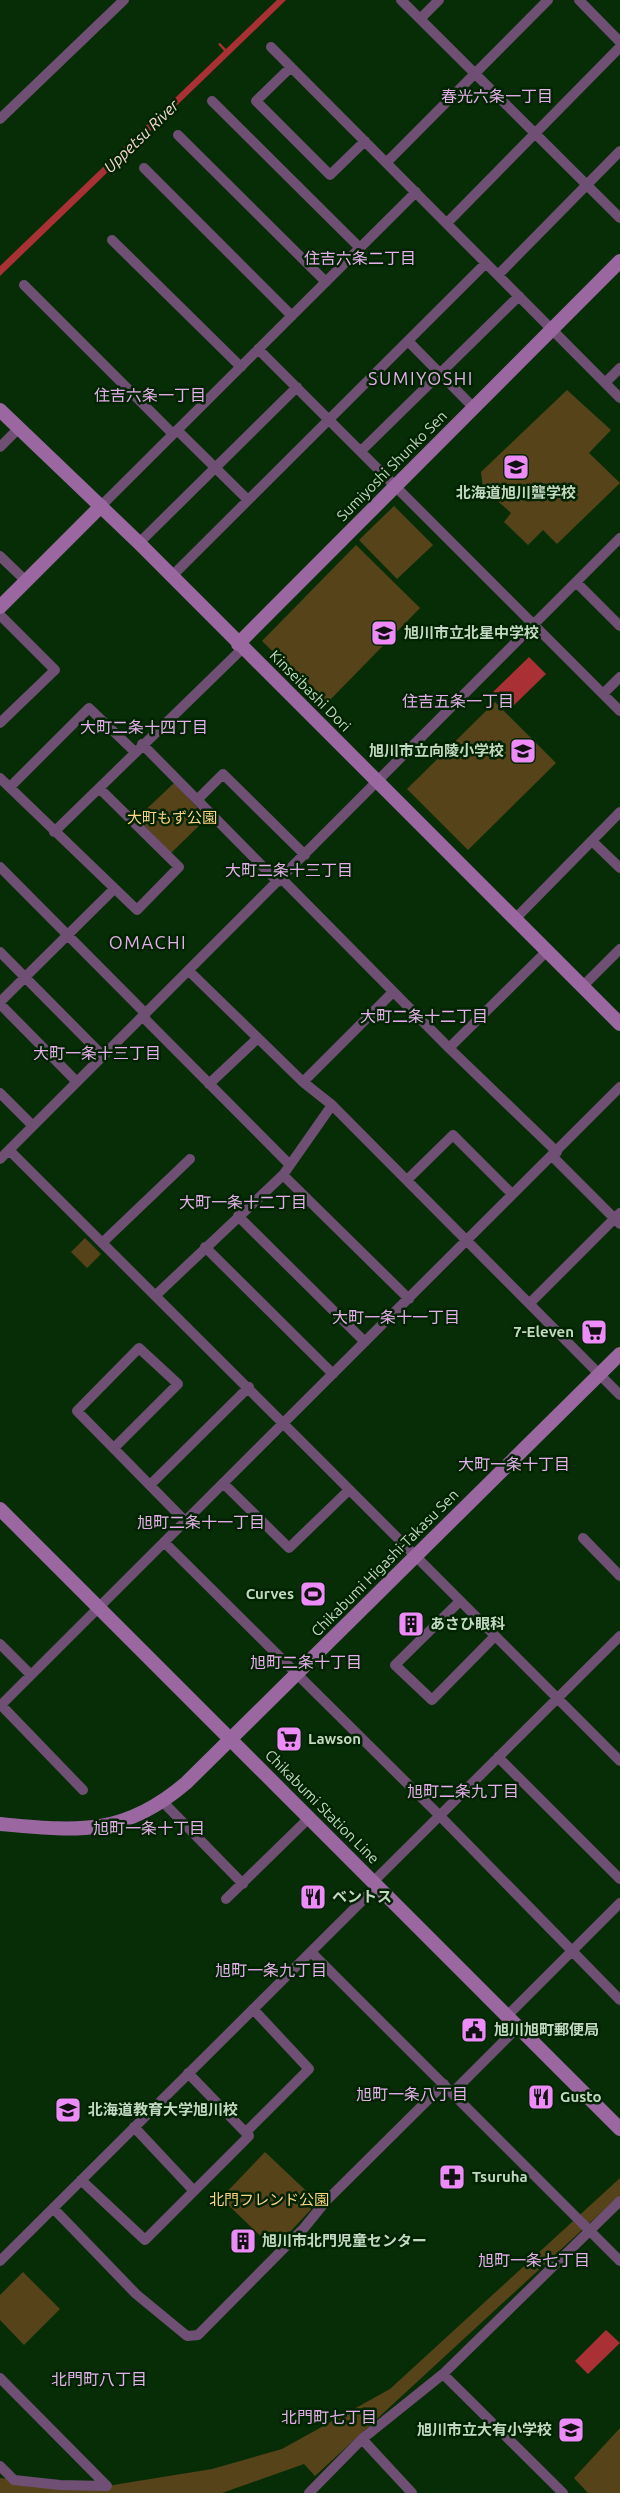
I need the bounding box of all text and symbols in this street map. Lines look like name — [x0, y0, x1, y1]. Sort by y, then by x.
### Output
district label: 春光六条一丁目 — [441, 87, 553, 105]
water label: Uppetsu River — [100, 95, 183, 176]
district label: 住吉六条二丁目 — [304, 249, 416, 267]
district label: SUMIYOSHI — [368, 368, 474, 388]
district label: 住吉六条一丁目 — [94, 386, 206, 404]
street label: Sumiyoshi Shunko Sen — [333, 407, 450, 524]
school or university icon: 北海道旭川聾学校 — [501, 452, 531, 482]
place label: 北海道旭川聾学校 — [456, 484, 576, 501]
school or university icon: 旭川市立北星中学校 — [369, 618, 399, 648]
place label: 旭川市立北星中学校 — [404, 624, 539, 641]
street label: Kinseibashi Dori — [266, 647, 354, 735]
district label: 住吉五条一丁目 — [402, 692, 514, 710]
district label: 大町二条十四丁目 — [80, 718, 208, 736]
school or university icon: 旭川市立向陵小学校 — [508, 736, 538, 766]
place label: 旭川市立向陵小学校 — [369, 742, 504, 759]
park label: 大町もず公園 — [127, 809, 217, 826]
district label: 大町二条十三丁目 — [225, 861, 353, 879]
district label: OMACHI — [109, 932, 187, 952]
district label: 大町二条十二丁目 — [360, 1007, 488, 1025]
district label: 大町一条十三丁目 — [33, 1044, 161, 1062]
district label: 大町一条十二丁目 — [179, 1193, 307, 1211]
district label: 大町一条十一丁目 — [332, 1308, 460, 1326]
supermarket icon: 7-Eleven — [579, 1317, 609, 1347]
place label: 7-Eleven — [513, 1323, 574, 1340]
district label: 大町一条十丁目 — [458, 1455, 570, 1473]
street label: Chikabumi Higashi-Takasu Sen — [308, 1486, 462, 1640]
district label: 旭町二条十一丁目 — [137, 1513, 265, 1531]
sports icon: Curves — [298, 1579, 328, 1609]
place label: Curves — [246, 1585, 294, 1602]
building icon: あさひ眼科 — [396, 1609, 426, 1639]
place label: あさひ眼科 — [430, 1615, 505, 1632]
district label: 旭町二条十丁目 — [250, 1653, 362, 1671]
supermarket icon: Lawson — [274, 1724, 304, 1754]
place label: Lawson — [308, 1730, 361, 1747]
street label: Chikabumi Station Line — [262, 1746, 383, 1867]
district label: 旭町二条九丁目 — [407, 1782, 519, 1800]
district label: 旭町一条十丁目 — [93, 1819, 205, 1837]
restaurant icon: ベントス — [298, 1882, 328, 1912]
place label: ベントス — [332, 1888, 392, 1905]
district label: 旭町一条九丁目 — [215, 1961, 327, 1979]
public building icon: 旭川旭町郵便局 — [459, 2015, 489, 2045]
place label: 旭川旭町郵便局 — [494, 2021, 599, 2038]
restaurant icon: Gusto — [526, 2082, 556, 2112]
district label: 旭町一条八丁目 — [356, 2085, 468, 2103]
place label: Gusto — [560, 2088, 602, 2105]
school or university icon: 北海道教育大学旭川校 — [53, 2095, 83, 2125]
place label: 北海道教育大学旭川校 — [88, 2101, 238, 2118]
pharmacy icon: Tsuruha — [437, 2162, 467, 2192]
place label: Tsuruha — [472, 2168, 528, 2185]
park label: 北門フレンド公園 — [209, 2191, 329, 2208]
building icon: 旭川市北門児童センター — [228, 2226, 258, 2256]
place label: 旭川市北門児童センター — [262, 2232, 427, 2249]
district label: 旭町一条七丁目 — [478, 2251, 590, 2269]
district label: 北門町八丁目 — [51, 2370, 147, 2388]
district label: 北門町七丁目 — [281, 2408, 377, 2426]
school or university icon: 旭川市立大有小学校 — [556, 2415, 586, 2445]
place label: 旭川市立大有小学校 — [417, 2421, 552, 2438]

